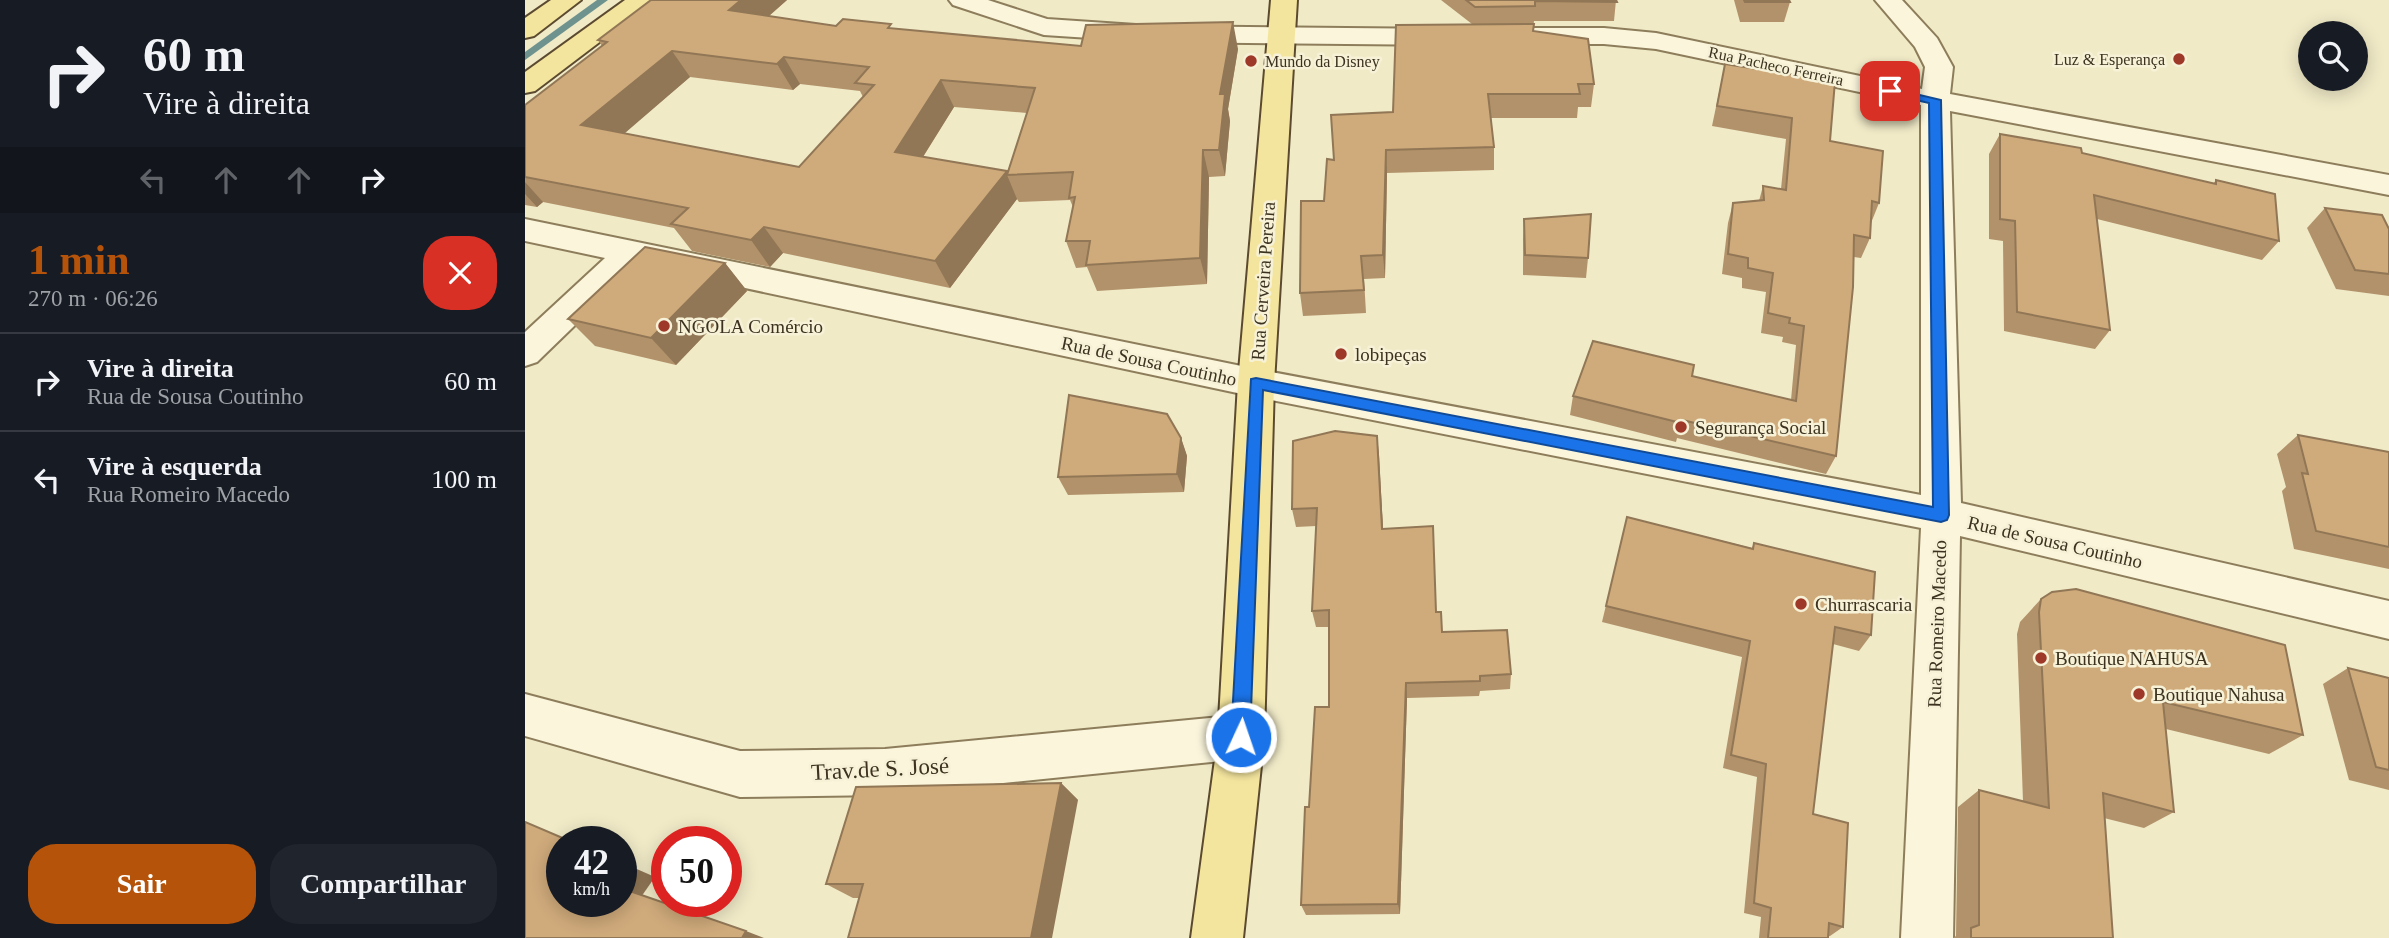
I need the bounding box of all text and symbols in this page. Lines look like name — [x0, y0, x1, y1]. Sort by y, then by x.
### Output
map controls — [2298, 21, 2368, 91]
button: search — [2298, 21, 2368, 91]
text: 60 m — [143, 27, 245, 82]
icon: right — [28, 28, 119, 119]
street label: Rua Pacheco Ferreira — [1707, 43, 1845, 89]
place label: Luz & Esperança — [2054, 51, 2165, 69]
marker: Luz & Esperança — [2171, 51, 2187, 67]
marker: Mundo da Disney — [1243, 53, 1259, 69]
place label: Mundo da Disney — [1265, 53, 1380, 71]
pin — [1860, 61, 1920, 121]
icon: arrive — [1871, 72, 1909, 110]
text: Vire à direita — [143, 85, 310, 121]
icon: left — [134, 161, 172, 199]
icon: ahead — [207, 161, 245, 199]
icon: ahead — [280, 161, 318, 199]
icon: right — [353, 161, 391, 199]
street label: Rua Cerveira Pereira — [1247, 200, 1279, 361]
button: close — [423, 236, 497, 310]
text: 1 min — [28, 237, 130, 283]
text: 270 m · 06:26 — [28, 286, 158, 311]
place label: NGOLA Comércio — [678, 316, 823, 337]
marker: NGOLA Comércio — [656, 318, 672, 334]
street label: Rua de Sousa Coutinho — [1059, 332, 1239, 390]
place label: lobipeças — [1355, 344, 1427, 365]
marker: lobipeças — [1333, 346, 1349, 362]
text: Vire à direita — [87, 354, 234, 383]
icon: right — [28, 363, 66, 401]
text: 60 m — [444, 367, 497, 396]
text: Rua de Sousa Coutinho — [87, 384, 304, 409]
place label: Segurança Social — [1695, 417, 1826, 438]
marker: Segurança Social — [1673, 419, 1689, 435]
text: Vire à esquerda — [87, 452, 262, 481]
icon: left — [28, 461, 66, 499]
text: 100 m — [431, 465, 497, 494]
text: Rua Romeiro Macedo — [87, 482, 290, 507]
street label: Rua de Sousa Coutinho — [1965, 512, 2145, 572]
street label: Rua Romeiro Macedo — [1924, 540, 1950, 708]
place label: Churrascaria — [1815, 594, 1913, 615]
marker: Churrascaria — [1793, 596, 1809, 612]
place label: Boutique NAHUSA — [2055, 648, 2209, 669]
marker: Boutique NAHUSA — [2033, 650, 2049, 666]
place label: Boutique Nahusa — [2153, 684, 2285, 705]
marker: Boutique Nahusa — [2131, 686, 2147, 702]
position arrow — [1204, 700, 1278, 774]
street label: Trav.de S. José — [810, 753, 950, 785]
speed limit sign: 50 — [651, 826, 742, 917]
text: 42 — [574, 843, 609, 882]
button: Sair — [28, 844, 256, 924]
button: Compartilhar — [270, 844, 497, 924]
text: km/h — [573, 879, 610, 899]

